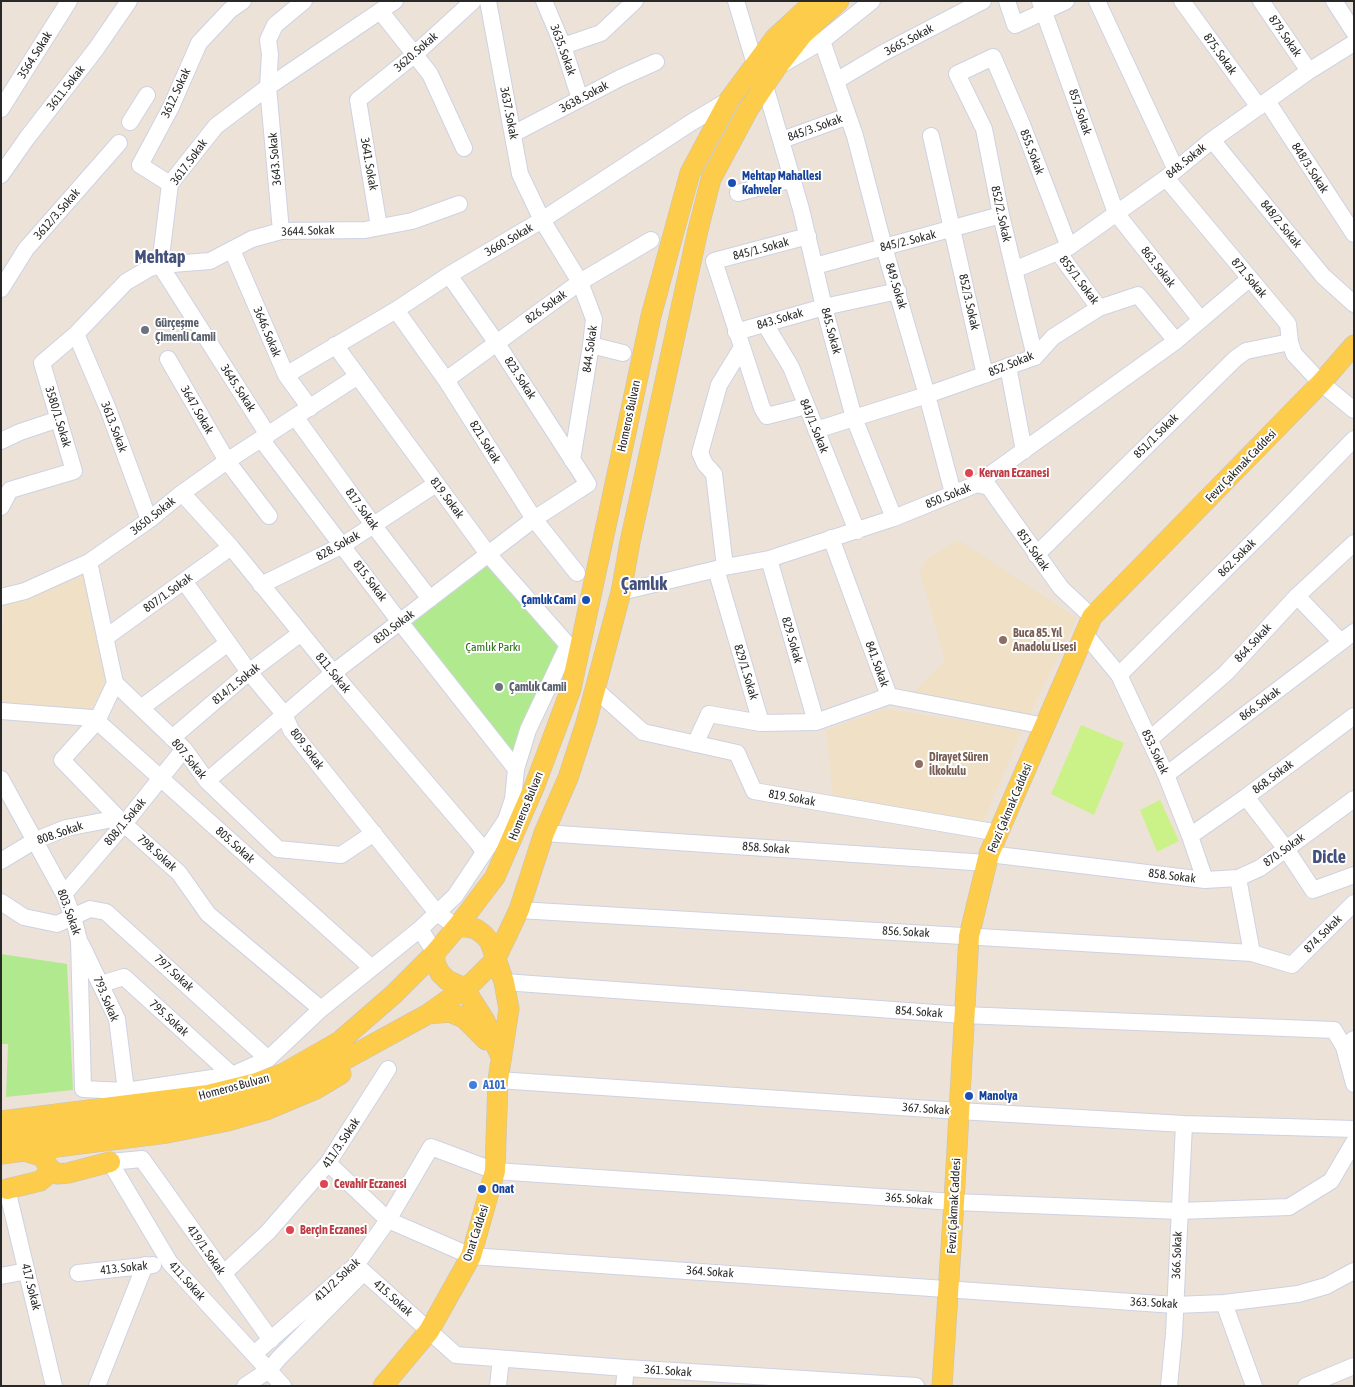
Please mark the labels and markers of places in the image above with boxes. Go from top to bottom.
place label: Mehtap Mahallesi Kahveler [742,169,821,197]
marker: Mehtap Mahallesi Kahveler [726,177,738,189]
place label: Gürçeşme Çimenli Camii [155,316,216,344]
marker: Gürçeşme Çimenli Camii [139,324,151,336]
place label: Kervan Eczanesi [979,466,1049,480]
marker: Kervan Eczanesi [963,467,975,479]
place label: Çamlık Cami [521,593,576,607]
marker: Çamlık Cami [580,594,592,606]
place label: Buca 85. Yıl Anadolu Lisesi [1013,626,1076,654]
marker: Buca 85. Yıl Anadolu Lisesi [997,634,1009,646]
place label: Çamlık Camii [509,680,567,694]
marker: Çamlık Camii [493,681,505,693]
place label: Dirayet Süren İlkokulu [929,750,988,778]
marker: Dirayet Süren İlkokulu [913,758,925,770]
place label: A101 [483,1078,506,1092]
marker: A101 [467,1079,479,1091]
place label: Manolya [979,1089,1018,1103]
marker: Manolya [963,1090,975,1102]
place label: Cevahir Eczanesi [334,1177,407,1191]
marker: Cevahir Eczanesi [318,1178,330,1190]
place label: Onat [492,1182,514,1196]
marker: Onat [476,1183,488,1195]
place label: Berçin Eczanesi [300,1223,367,1237]
marker: Berçin Eczanesi [284,1224,296,1236]

